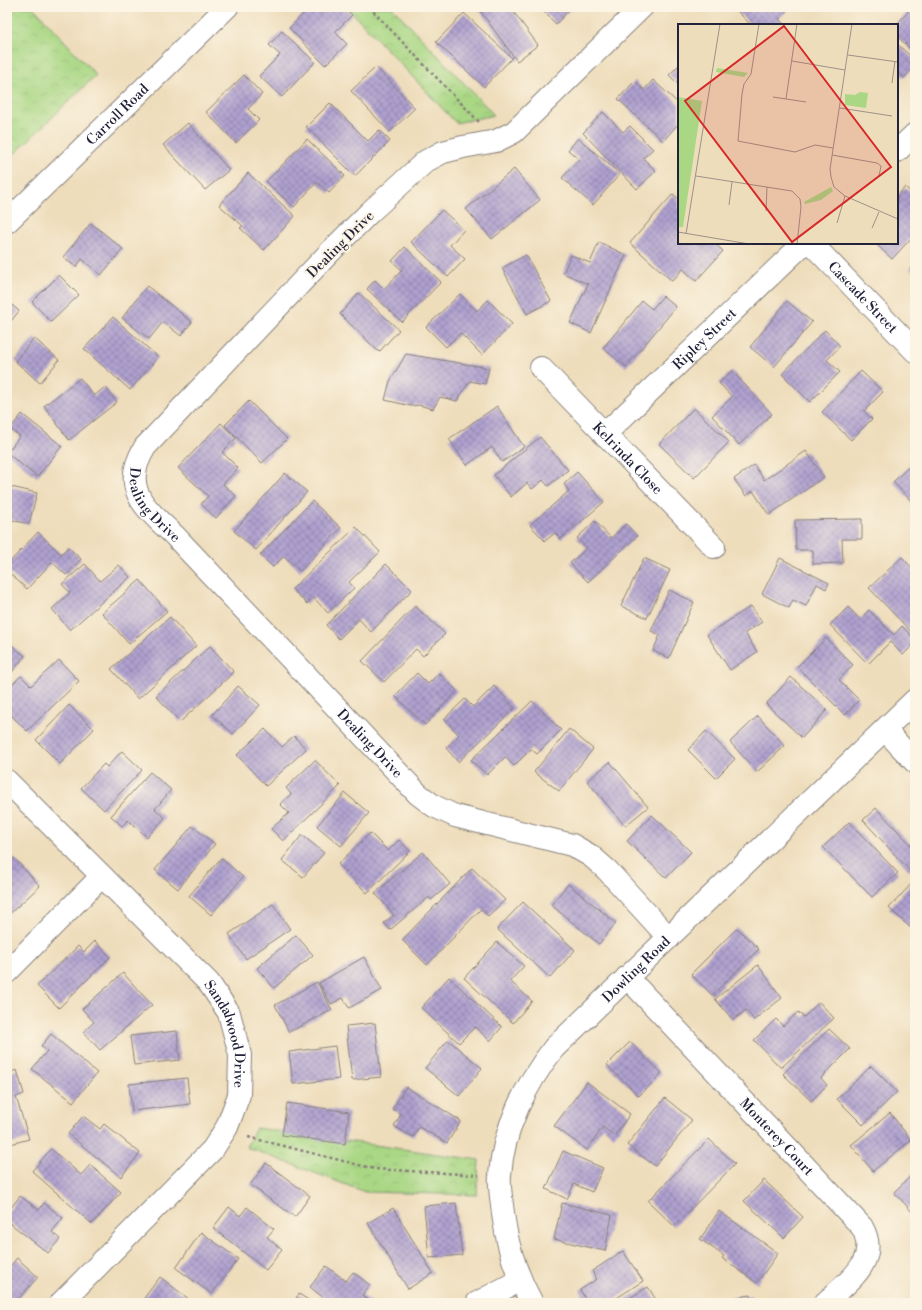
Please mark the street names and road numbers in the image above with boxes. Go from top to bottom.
street label: Carroll Road [83,80,153,150]
street label: Dealing Drive [303,207,378,282]
street label: Cascade Street [824,258,901,337]
street label: Ripley Street [669,305,741,374]
street label: Kelrinda Close [588,419,666,498]
street label: Dealing Drive [124,466,184,546]
street label: Dealing Drive [333,706,406,782]
street label: Dowling Road [599,933,674,1007]
street label: Sandalwood Drive [200,977,248,1088]
street label: Monterey Court [735,1095,817,1180]

